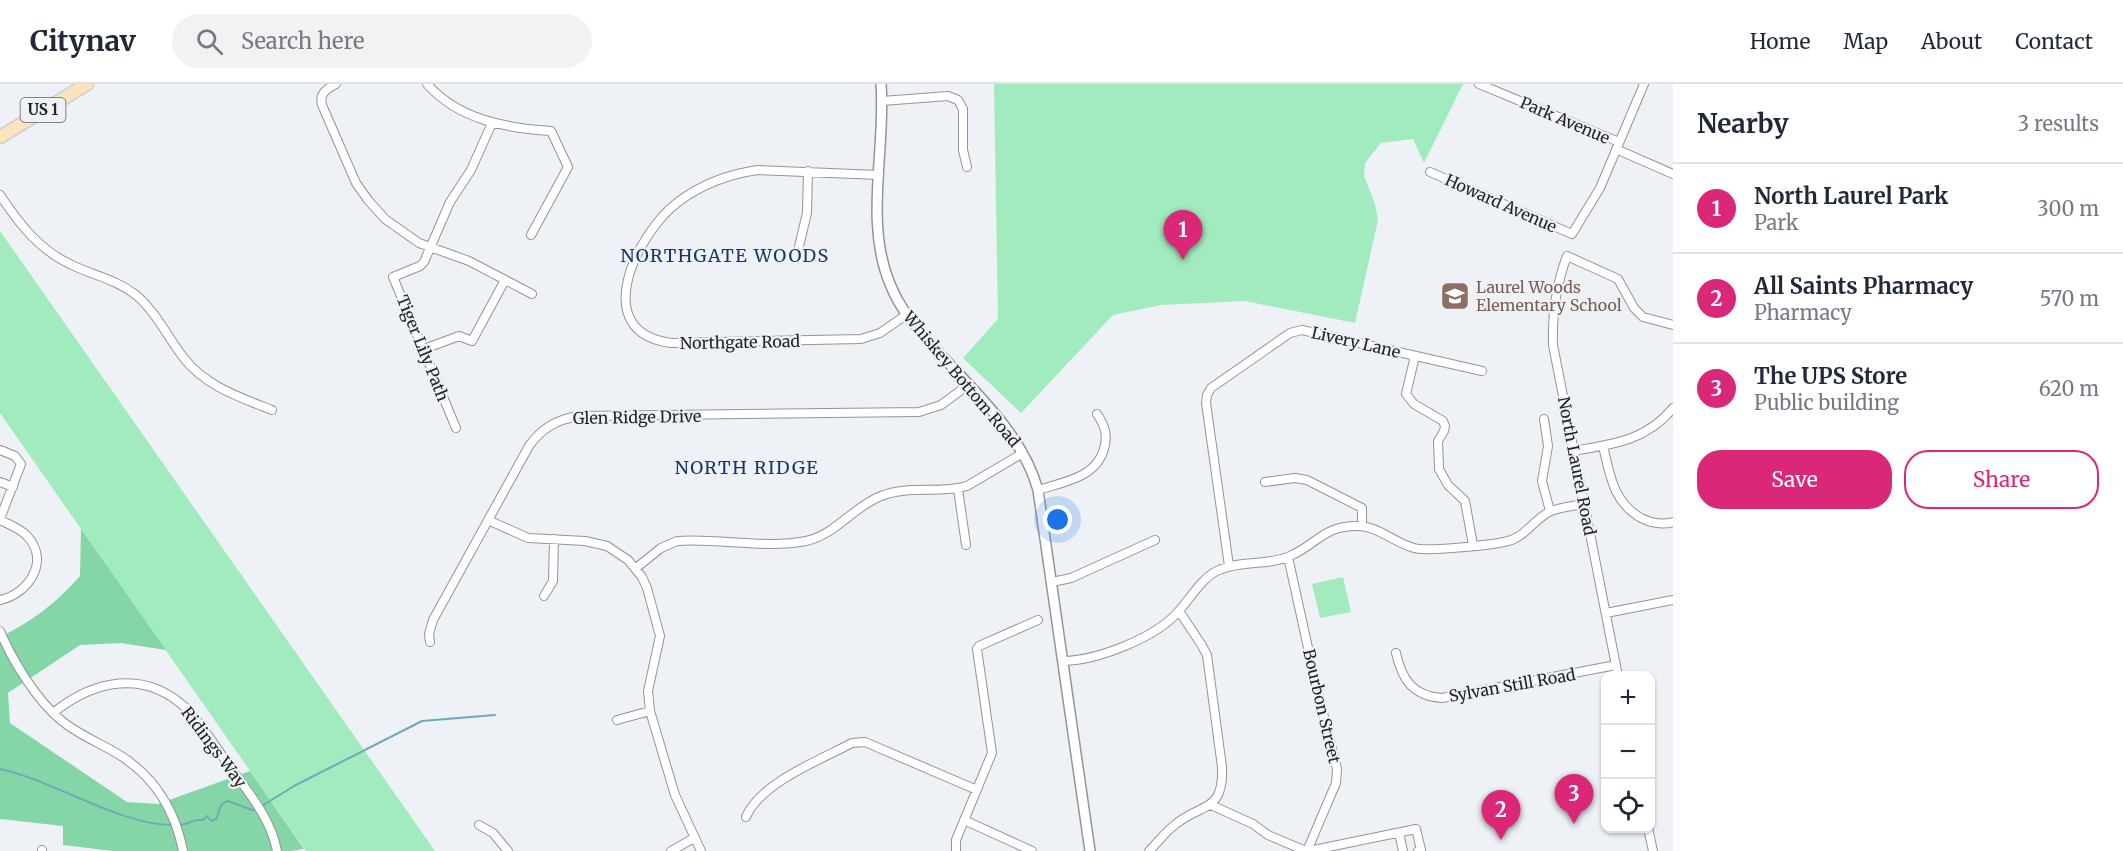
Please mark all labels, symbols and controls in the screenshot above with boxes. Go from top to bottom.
search box [172,14,592,68]
text: Citynav [30,23,136,59]
icon: search [193,25,226,58]
text: Search here [241,27,364,55]
text: Home [1750,28,1810,55]
text: Map [1843,28,1888,55]
text: About [1921,28,1982,55]
text: Contact [2015,28,2093,55]
street label: Park Avenue [1517,92,1613,148]
road number: US 1 [20,98,66,122]
text: Nearby [1697,107,1789,140]
text: 3 results [2018,111,2099,136]
street label: Howard Avenue [1442,169,1560,237]
text: North Laurel Park [1754,182,1948,210]
text: 1 [1712,196,1721,221]
text: 300 m [2037,196,2099,221]
pin: 1 [1164,210,1202,260]
text: Park [1754,210,1798,235]
district label: NORTHGATE WOODS [620,244,830,267]
text: All Saints Pharmacy [1754,272,1973,300]
place label: Laurel Woods Elementary School [1476,277,1622,315]
school or university icon: Laurel Woods Elementary School [1439,280,1471,312]
text: 2 [1711,286,1722,311]
text: 570 m [2040,286,2099,311]
street label: Tiger Lily Path [393,292,454,404]
text: Pharmacy [1754,300,1852,325]
street label: Whiskey Bottom Road [899,306,1025,451]
street label: Livery Lane [1310,322,1402,362]
street label: Northgate Road [680,331,801,353]
text: The UPS Store [1754,362,1907,390]
text: 3 [1711,376,1722,401]
text: 620 m [2039,376,2099,401]
text: Public building [1754,390,1899,415]
street label: North Laurel Road [1554,395,1600,537]
street label: Glen Ridge Drive [573,406,701,428]
button: Save [1697,450,1892,509]
button: Share [1904,450,2099,509]
district label: NORTH RIDGE [675,456,819,479]
your location [1043,505,1072,534]
street label: Bourbon Street [1299,647,1345,766]
street label: Sylvan Still Road [1447,664,1577,706]
map controls [1601,671,1655,833]
button: + [1601,671,1655,725]
street label: Ridings Way [177,703,251,792]
button: − [1601,725,1655,779]
pin: 3 [1554,774,1594,824]
button: locate [1601,779,1655,833]
pin: 2 [1482,790,1520,840]

